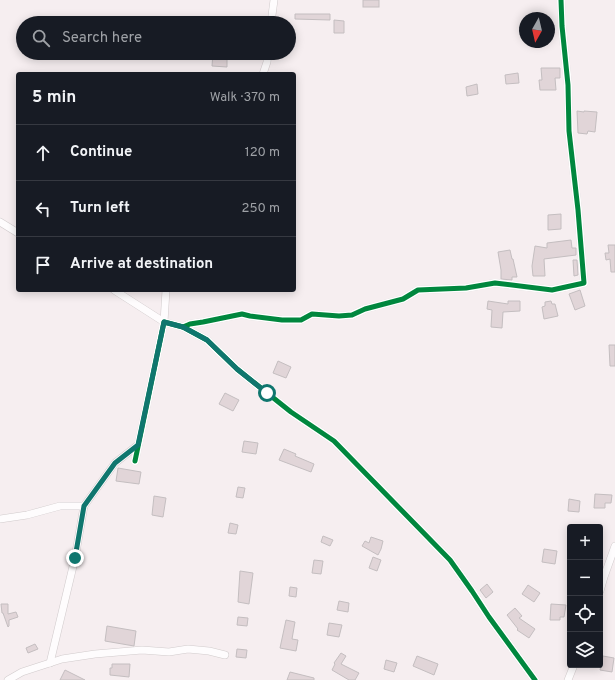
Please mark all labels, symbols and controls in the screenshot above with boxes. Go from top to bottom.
north arrow [519,12,555,48]
search box [16,16,296,60]
icon: search [30,27,52,49]
text: Search here [62,29,142,48]
text: 5 min [32,87,76,109]
text: Walk · 370 m [210,90,280,106]
icon: ahead [32,142,54,164]
text: Continue [70,143,132,162]
text: 120 m [245,145,280,161]
icon: left [32,198,54,220]
text: Turn left [70,199,130,218]
text: 250 m [242,201,280,217]
icon: arrive [32,254,54,276]
text: Arrive at destination [70,255,213,274]
route start [258,384,276,402]
map controls [567,524,603,668]
button: + [567,524,603,560]
route end [66,549,84,567]
button: − [567,560,603,596]
button: locate [567,596,603,632]
button: layers [567,632,603,668]

